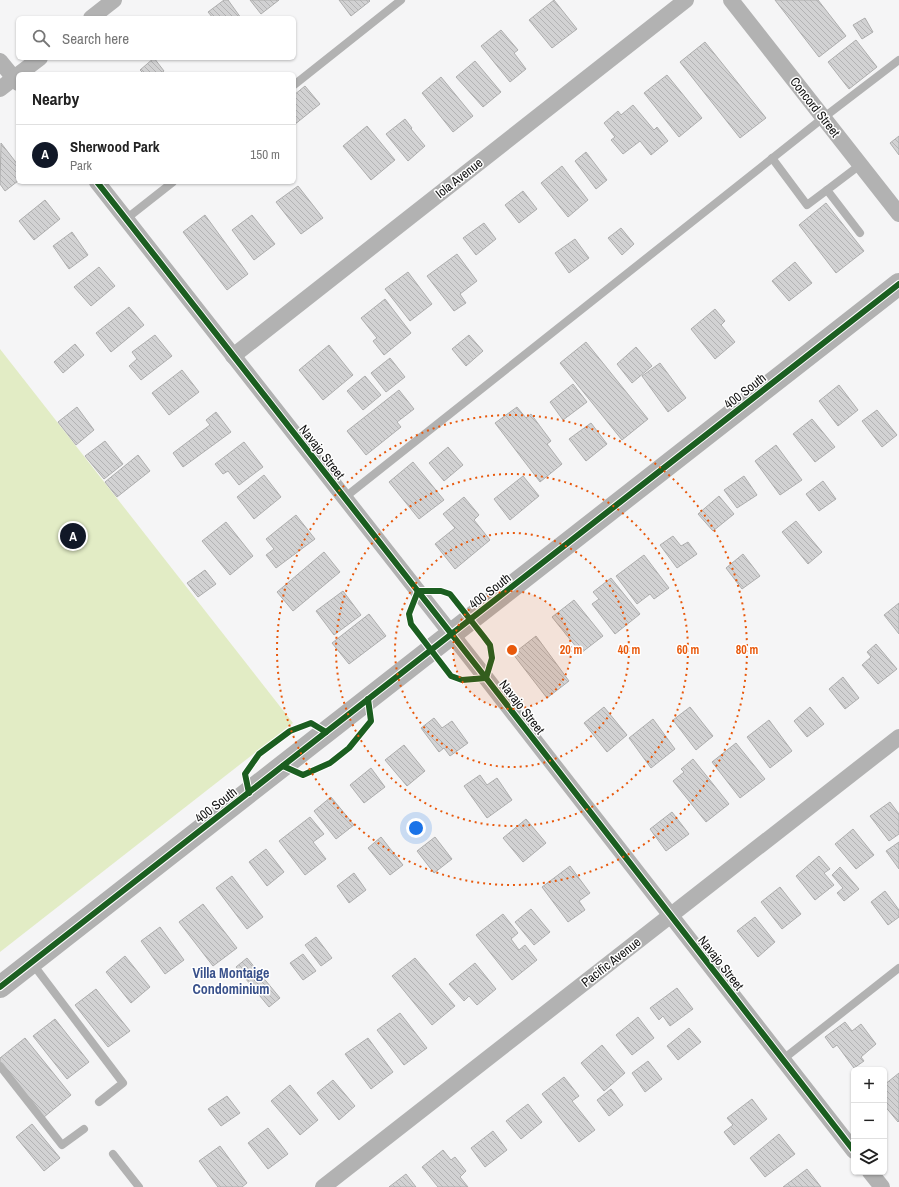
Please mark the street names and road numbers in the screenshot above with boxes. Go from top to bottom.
street label: Concord Street [786,74,844,141]
street label: Iola Avenue [432,154,486,202]
street label: 400 South [721,369,769,413]
street label: Navajo Street [295,421,349,483]
street label: 400 South [466,569,514,613]
street label: Navajo Street [495,676,549,738]
street label: 400 South [192,783,240,827]
street label: Navajo Street [694,932,748,994]
street label: Pacific Avenue [578,933,644,991]

